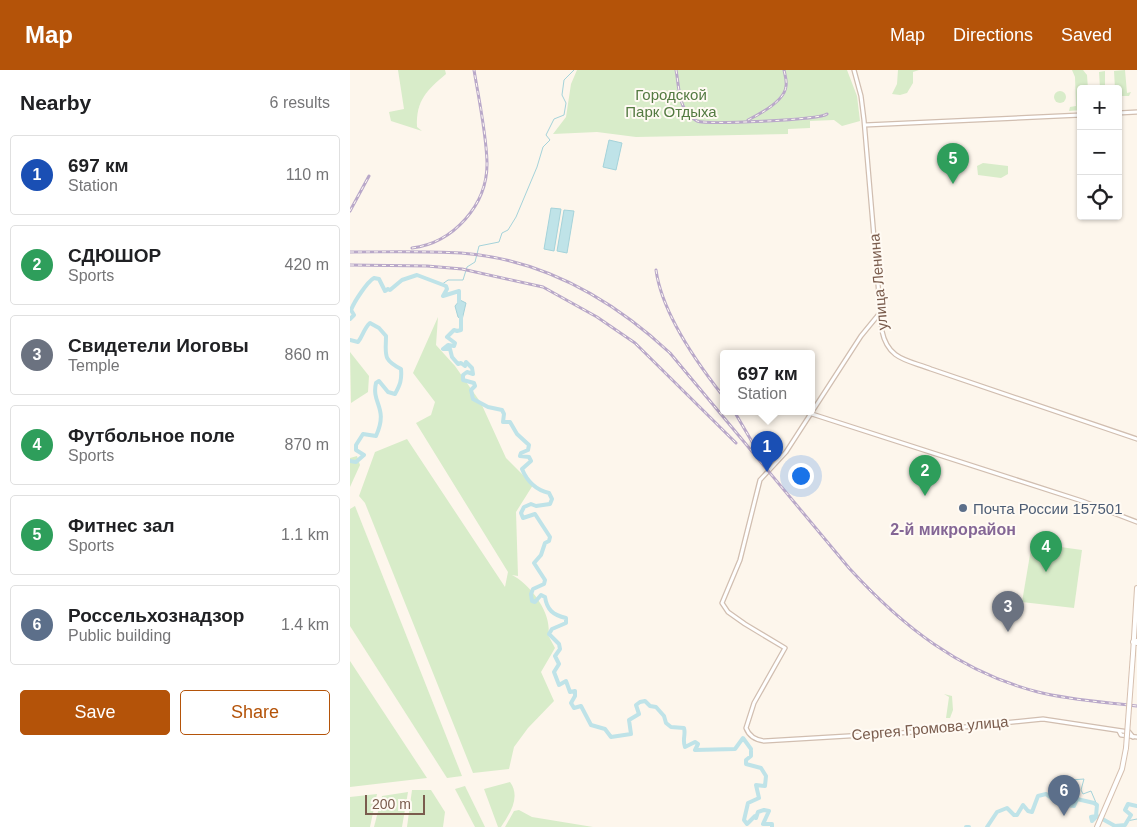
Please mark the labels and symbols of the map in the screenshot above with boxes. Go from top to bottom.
park label: Городской Парк Отдыха [625,86,717,120]
pin: 5 [937,143,969,184]
street label: улица Ленина [865,232,891,331]
pin: 1 [751,431,783,472]
pin: 2 [909,455,941,496]
your location [788,463,814,489]
place label: Почта России 157501 [973,500,1123,517]
marker: Почта России 157501 [957,502,969,514]
district label: 2-й микрорайон [890,521,1016,538]
pin: 4 [1030,531,1062,572]
pin: 3 [992,591,1024,632]
street label: Сергея Громова улица [851,713,1010,743]
pin: 6 [1048,775,1080,816]
scale bar [365,792,425,815]

